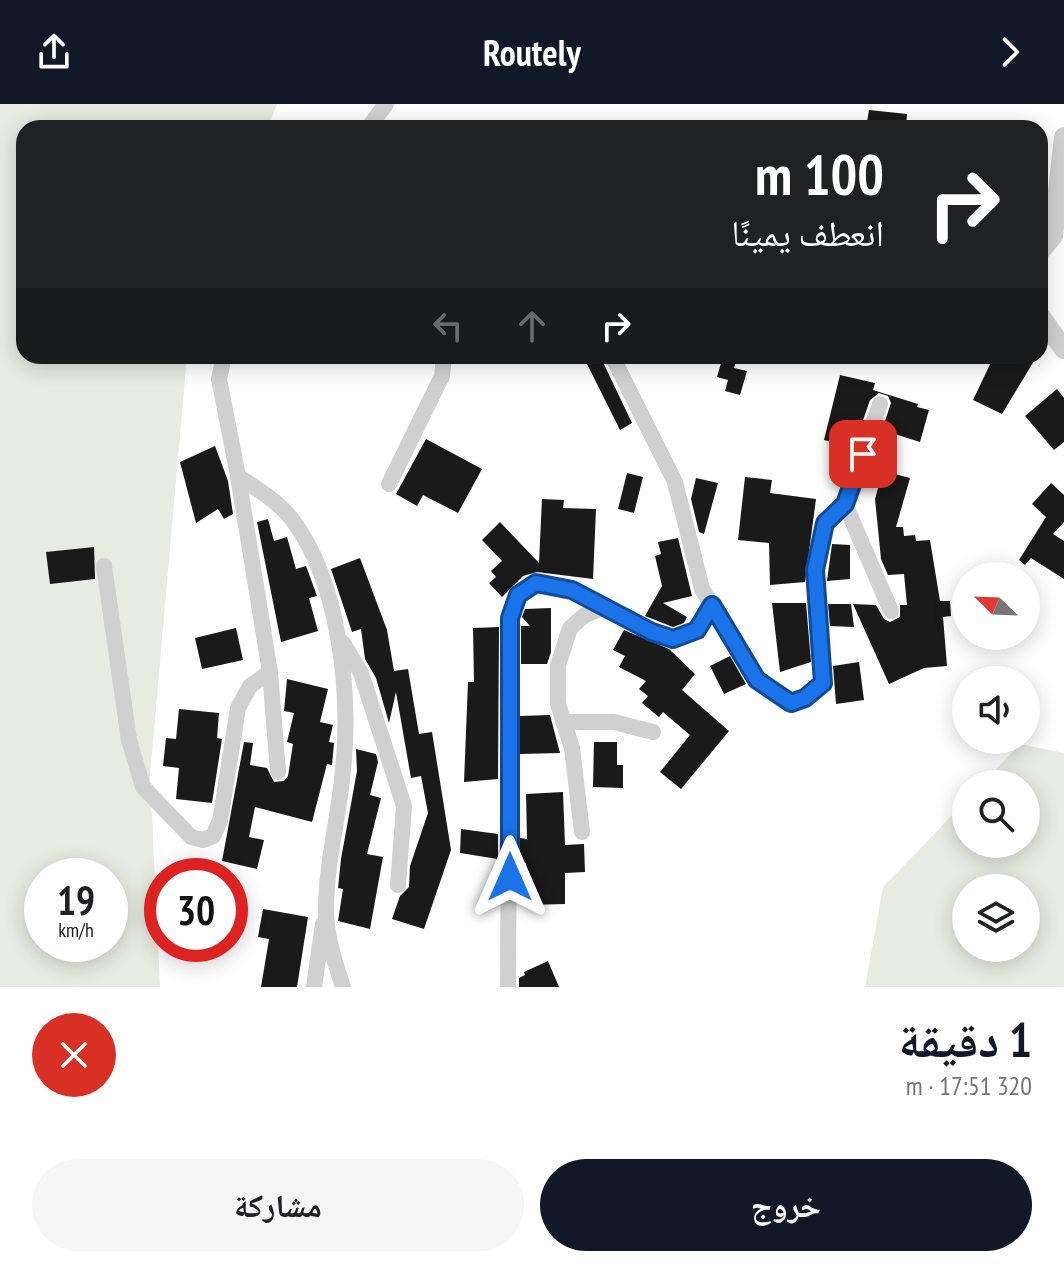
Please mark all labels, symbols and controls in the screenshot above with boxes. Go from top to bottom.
text: Routely [483,29,581,76]
icon: share [32,30,76,74]
icon: forward [988,30,1032,74]
text: 100 m [755,138,884,210]
icon: right [912,152,1016,256]
text: انعطف يمينًا [731,209,884,256]
icon: left [426,304,470,348]
icon: ahead [510,304,554,348]
icon: right [594,304,638,348]
pin [829,420,897,488]
icon: arrive [841,432,885,476]
north arrow [952,562,1040,650]
map controls [952,562,1040,962]
button: sound [952,666,1040,754]
button: search [952,770,1040,858]
position arrow [468,835,552,919]
speed limit sign: 30 [144,858,248,962]
text: 19 [57,874,95,926]
button: layers [952,874,1040,962]
text: km/h [58,917,94,943]
text: 1 دقيقة [898,1008,1032,1070]
button: close [32,1013,116,1097]
text: 320 m · 17:51 [906,1069,1032,1102]
button: مشاركة [32,1159,524,1251]
button: خروج [540,1159,1032,1251]

